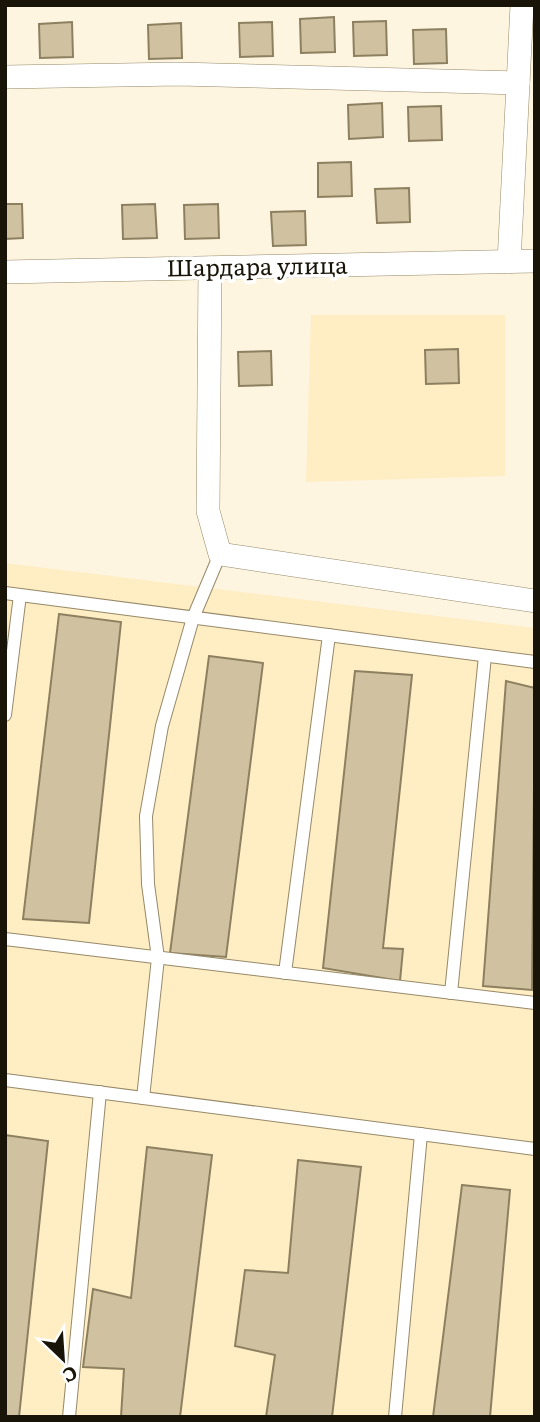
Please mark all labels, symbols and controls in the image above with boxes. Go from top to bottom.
street label: Шардара улица [166,246,348,284]
north arrow [28,1324,98,1394]
text: С [59,1360,83,1391]

